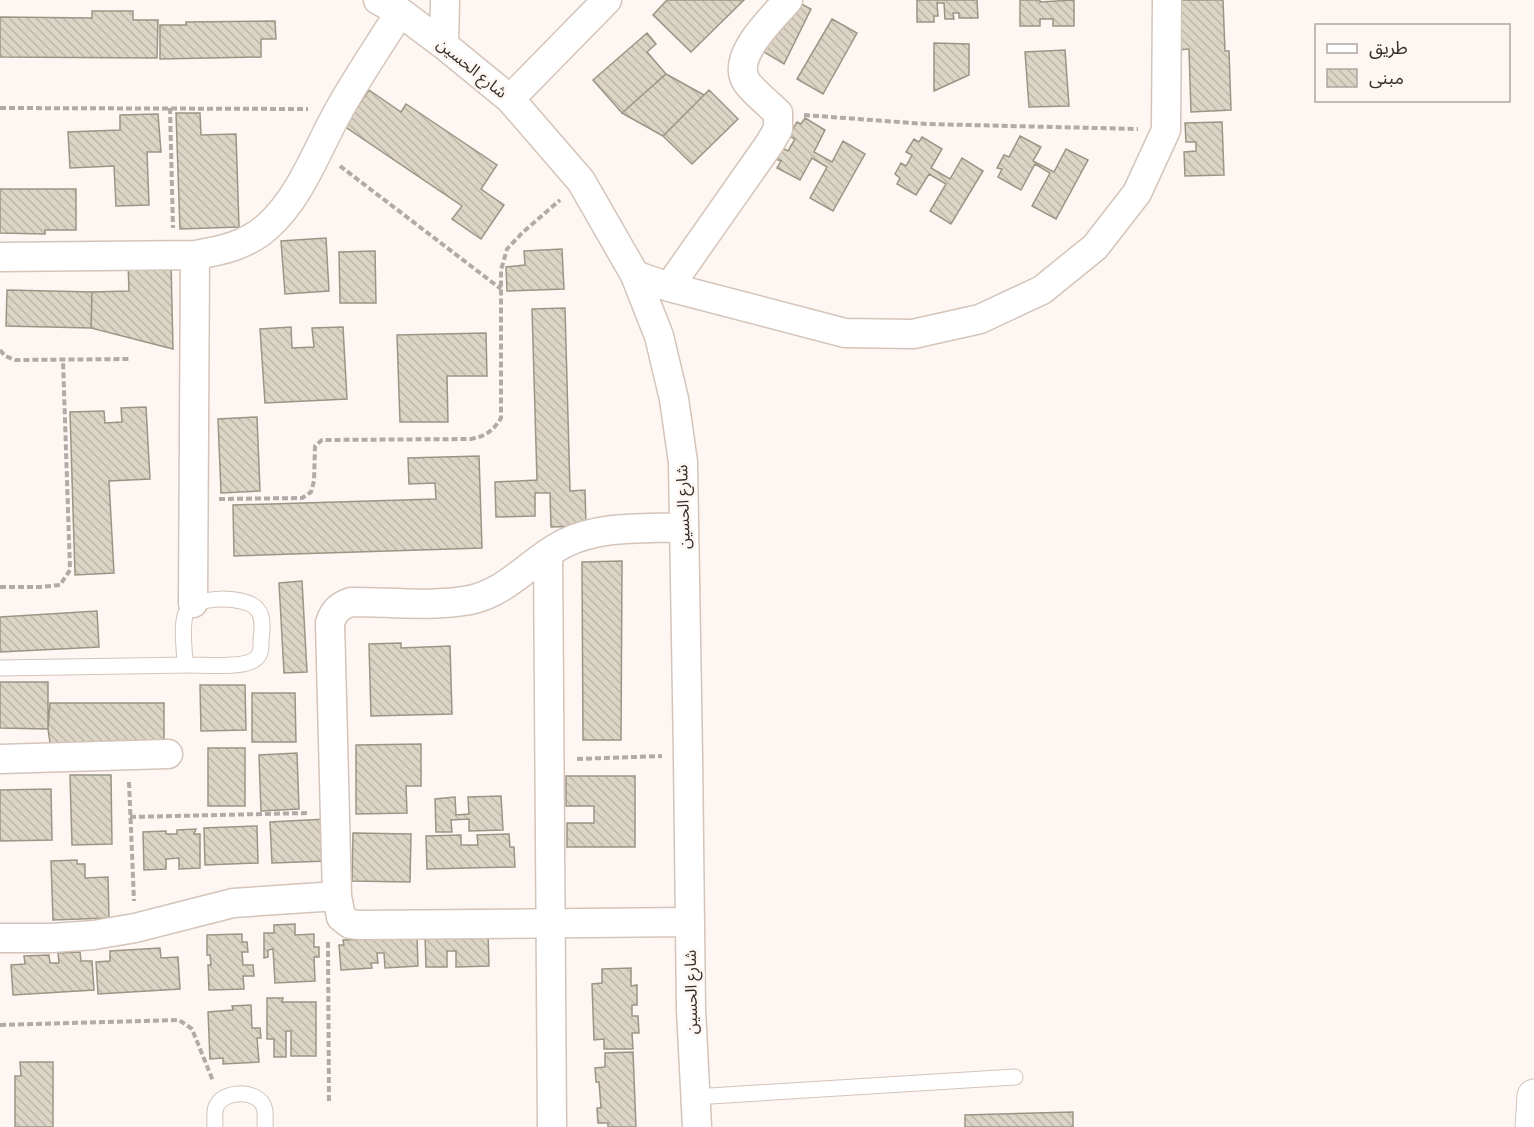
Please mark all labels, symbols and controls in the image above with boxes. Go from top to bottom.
legend [1315,24,1510,102]
street label: شارع الحسين [431,34,511,104]
text: طريق [1369,37,1408,59]
text: مبنى [1369,67,1404,89]
street label: شارع الحسين [672,464,697,550]
street label: شارع الحسين [681,950,704,1034]

